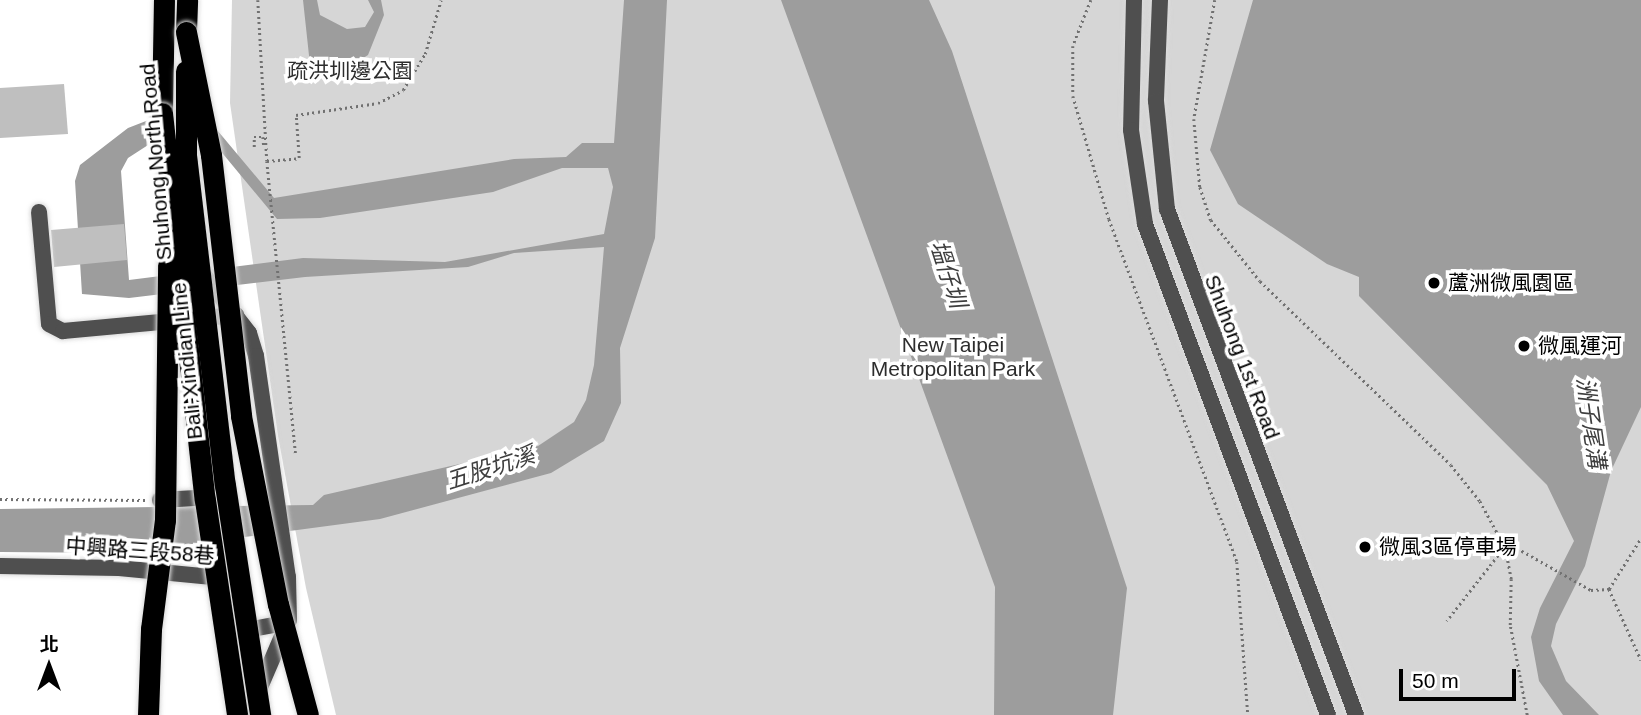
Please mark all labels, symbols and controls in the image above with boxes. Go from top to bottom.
park label: 疏洪圳邊公園 [287,58,413,84]
street label: Shuhong North Road [135,63,177,261]
water label: 塭仔圳 [924,237,972,311]
place label: 蘆洲微風園區 [1448,270,1574,296]
street label: Shuhong 1st Road [1199,271,1285,443]
marker: 蘆洲微風園區 [1426,275,1442,291]
street label: Bali-Xindian Line [166,281,208,441]
park label: New Taipei Metropolitan Park [871,332,1035,382]
place label: 微風運河 [1538,333,1622,359]
marker: 微風運河 [1516,338,1532,354]
water label: 洲子尾溝 [1571,376,1611,470]
water label: 五股坑溪 [442,441,538,495]
street label: 中興路三段58巷 [65,533,215,569]
place label: 微風3區停車場 [1379,534,1517,560]
marker: 微風3區停車場 [1357,539,1373,555]
north arrow [14,631,84,701]
text: 北 [39,634,59,655]
scale bar [1403,656,1520,700]
text: 50 m [1412,669,1459,692]

